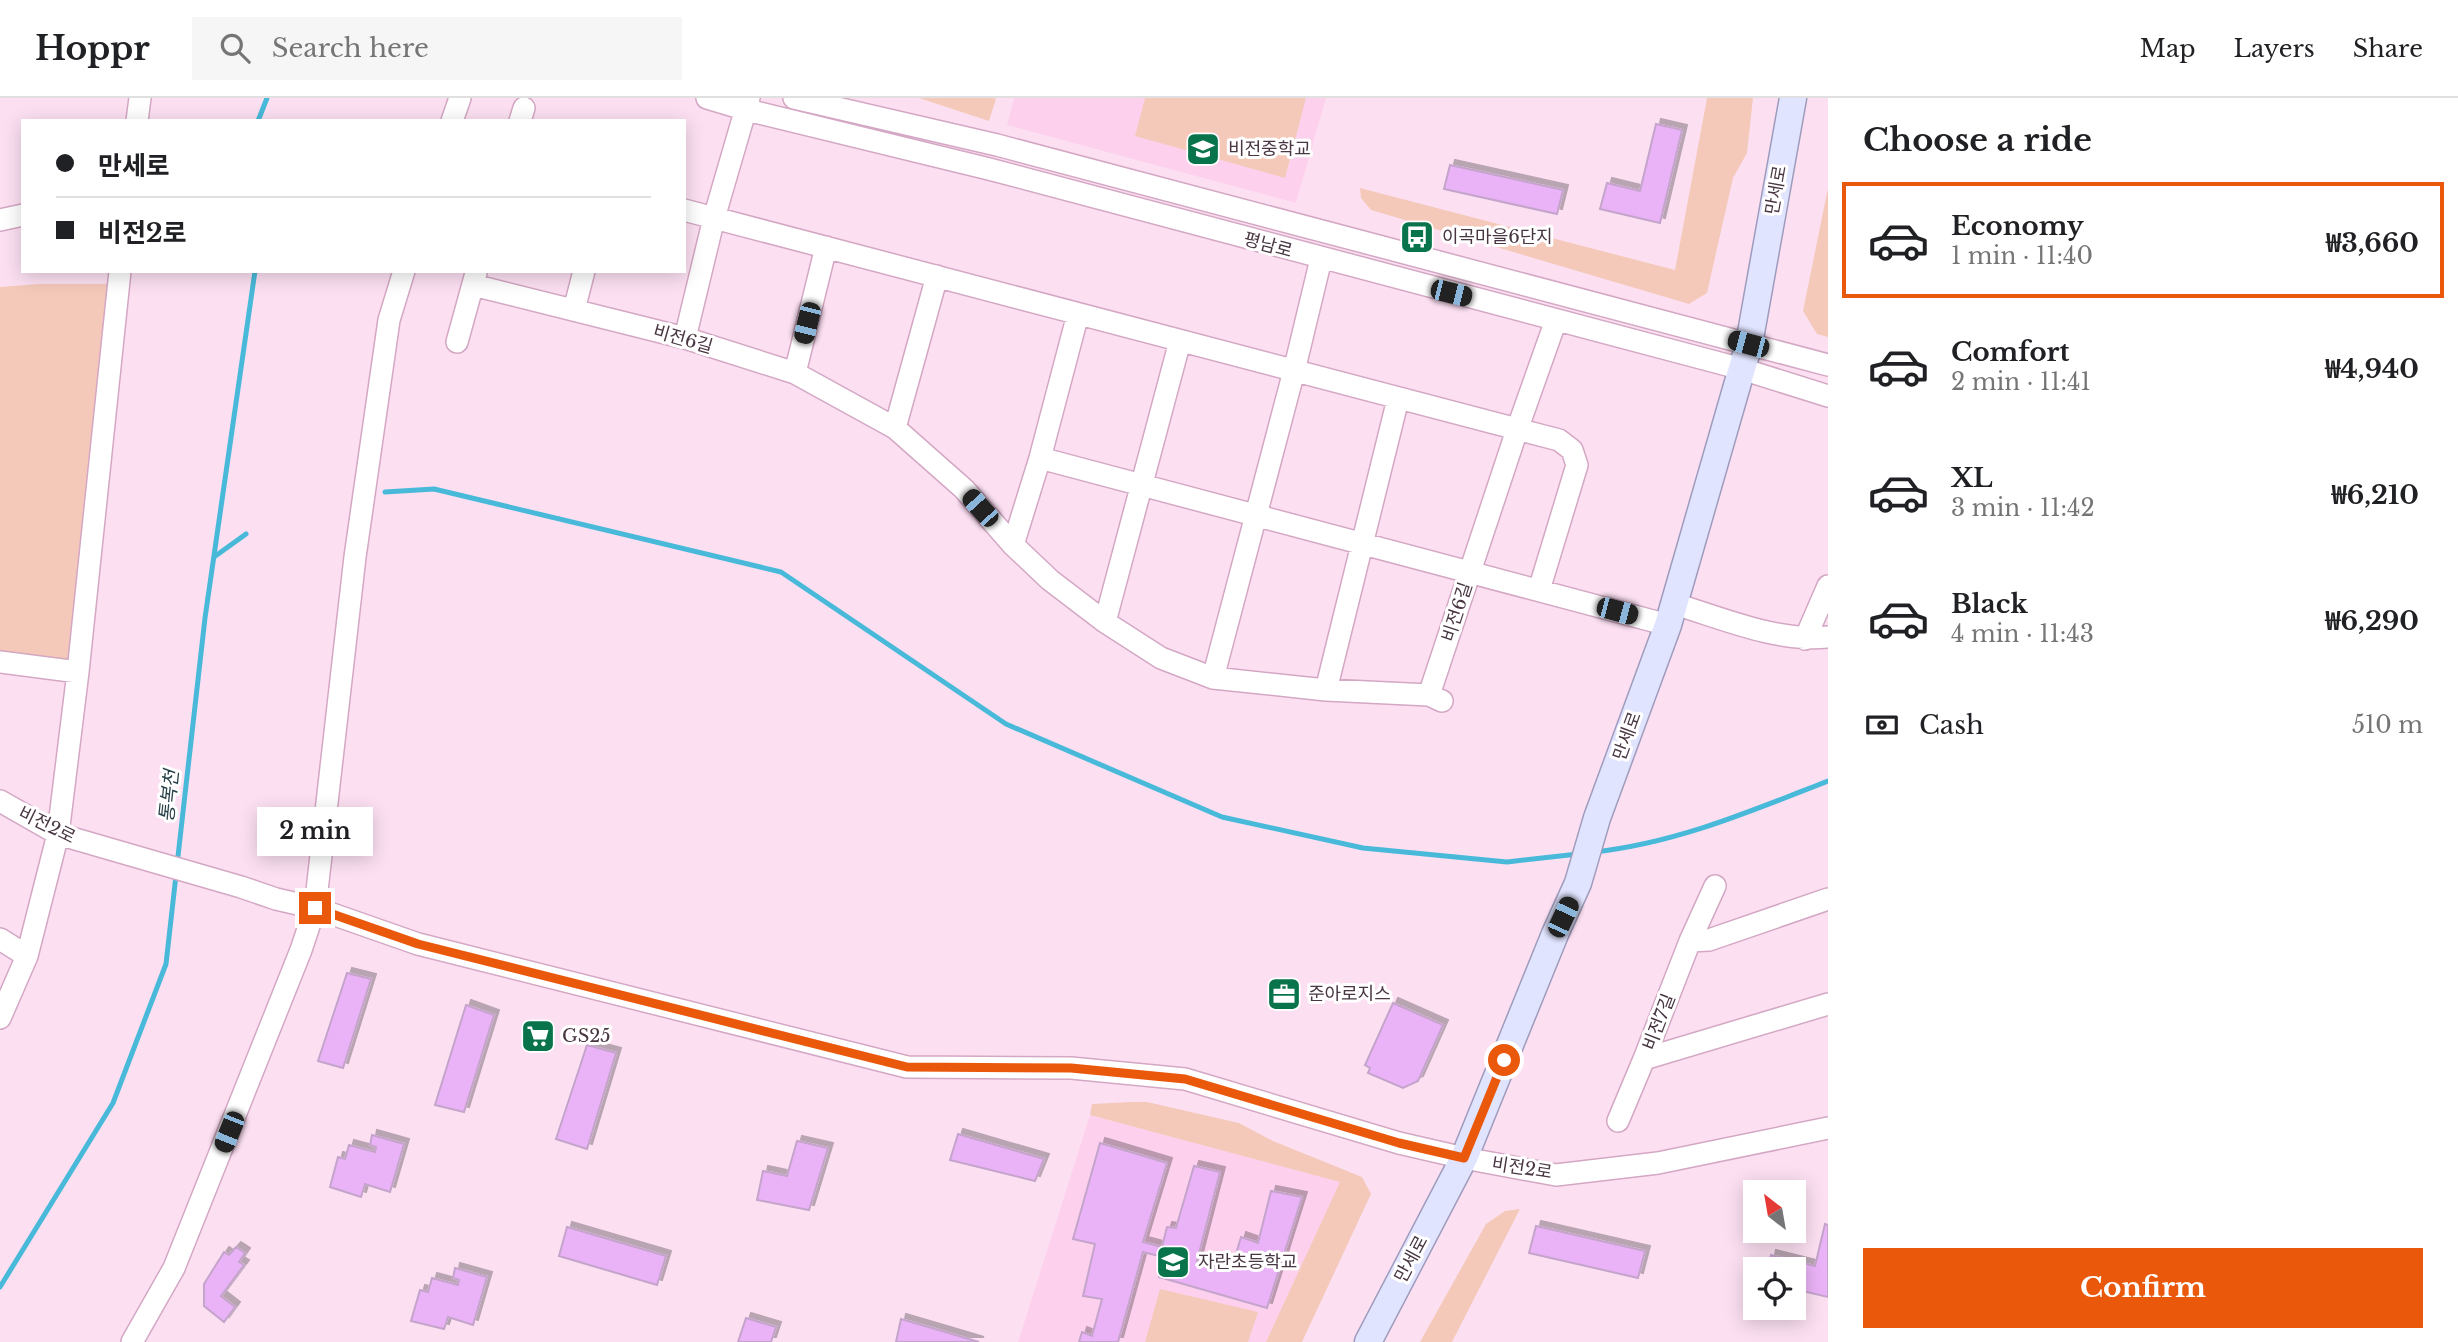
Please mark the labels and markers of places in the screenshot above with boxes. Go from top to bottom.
school or university icon: 비전중학교 [1184,130,1222,168]
place label: 비전중학교 [1228,138,1311,160]
bus stop icon: 이곡마을6단지 [1398,218,1436,256]
place label: 이곡마을6단지 [1442,226,1553,248]
office icon: 준아로지스 [1265,975,1303,1013]
place label: 준아로지스 [1308,983,1391,1005]
supermarket icon: GS25 [519,1017,557,1055]
place label: GS25 [562,1025,611,1047]
school or university icon: 자란초등학교 [1154,1243,1192,1281]
place label: 자란초등학교 [1198,1251,1297,1273]

